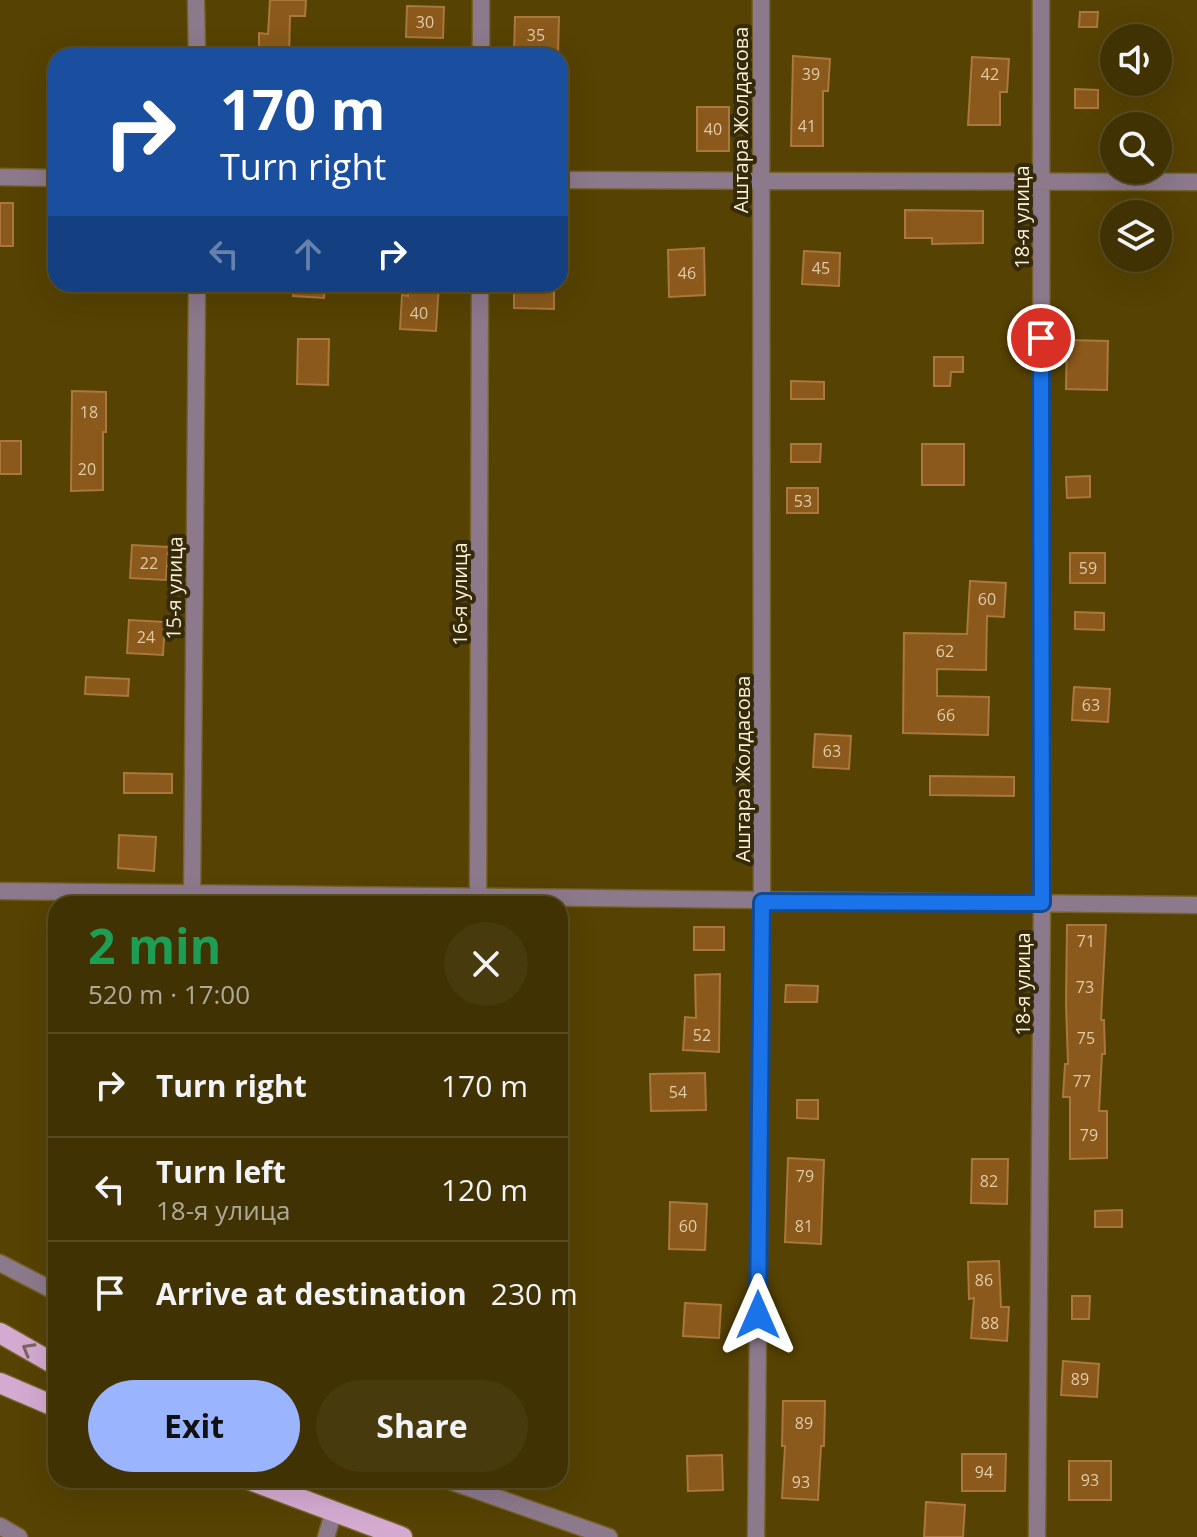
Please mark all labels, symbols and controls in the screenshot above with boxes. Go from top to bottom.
house number: 30 [416,11,434,33]
house number: 35 [527,24,545,46]
map controls [1100,24,1172,272]
button: sound [1100,24,1172,96]
street label: Аштара Жолдасова [727,27,754,213]
house number: 39 [802,63,820,85]
house number: 42 [981,63,999,85]
text: 170 m [220,70,386,146]
icon: right [88,80,192,184]
button: search [1100,112,1172,184]
house number: 41 [798,115,816,137]
house number: 40 [704,118,722,140]
text: Turn right [220,142,386,191]
street label: 18-я улица [1008,165,1035,269]
button: layers [1100,200,1172,272]
icon: left [202,232,246,276]
icon: ahead [286,232,330,276]
icon: right [370,232,414,276]
house number: 45 [812,257,830,279]
house number: 46 [678,262,696,284]
house number: 40 [410,302,428,324]
pin [1007,304,1075,372]
icon: arrive [1019,316,1063,360]
house number: 18 [80,401,98,423]
house number: 20 [78,458,96,480]
house number: 53 [794,490,812,512]
street label: 15-я улица [160,536,188,640]
street label: 16-я улица [446,542,473,646]
house number: 22 [140,552,158,574]
house number: 59 [1079,557,1097,579]
house number: 60 [978,588,996,610]
house number: 24 [137,626,155,648]
house number: 62 [936,640,954,662]
street label: Аштара Жолдасова [729,676,756,862]
house number: 63 [1082,694,1100,716]
house number: 66 [937,704,955,726]
house number: 63 [823,740,841,762]
text: 2 min [88,913,221,978]
button: close [444,922,528,1006]
house number: 71 [1077,930,1095,952]
street label: 18-я улица [1009,932,1036,1036]
text: 520 m · 17:00 [88,976,250,1012]
house number: 73 [1076,976,1094,998]
house number: 52 [693,1024,711,1046]
house number: 75 [1077,1027,1095,1049]
icon: right [88,1063,132,1107]
text: Turn right [156,1065,307,1106]
text: 170 m [441,1065,528,1106]
house number: 77 [1073,1070,1091,1092]
house number: 54 [669,1081,687,1103]
house number: 79 [1080,1124,1098,1146]
text: Turn left [156,1151,286,1192]
house number: 79 [796,1165,814,1187]
icon: left [88,1167,132,1211]
text: 120 m [441,1169,528,1210]
house number: 82 [980,1170,998,1192]
text: 18-я улица [156,1192,290,1228]
house number: 60 [679,1215,697,1237]
house number: 81 [795,1215,813,1237]
house number: 86 [975,1269,993,1291]
icon: arrive [88,1271,132,1315]
text: Arrive at destination [156,1273,467,1314]
text: 230 m [491,1273,578,1314]
position arrow [716,1273,800,1357]
house number: 88 [981,1312,999,1334]
one-way arrow [22,1343,37,1359]
house number: 89 [1071,1368,1089,1390]
button: Exit [88,1380,300,1472]
button: Share [316,1380,528,1472]
house number: 89 [795,1412,813,1434]
house number: 94 [975,1461,993,1483]
house number: 93 [1081,1469,1099,1491]
house number: 93 [792,1471,810,1493]

